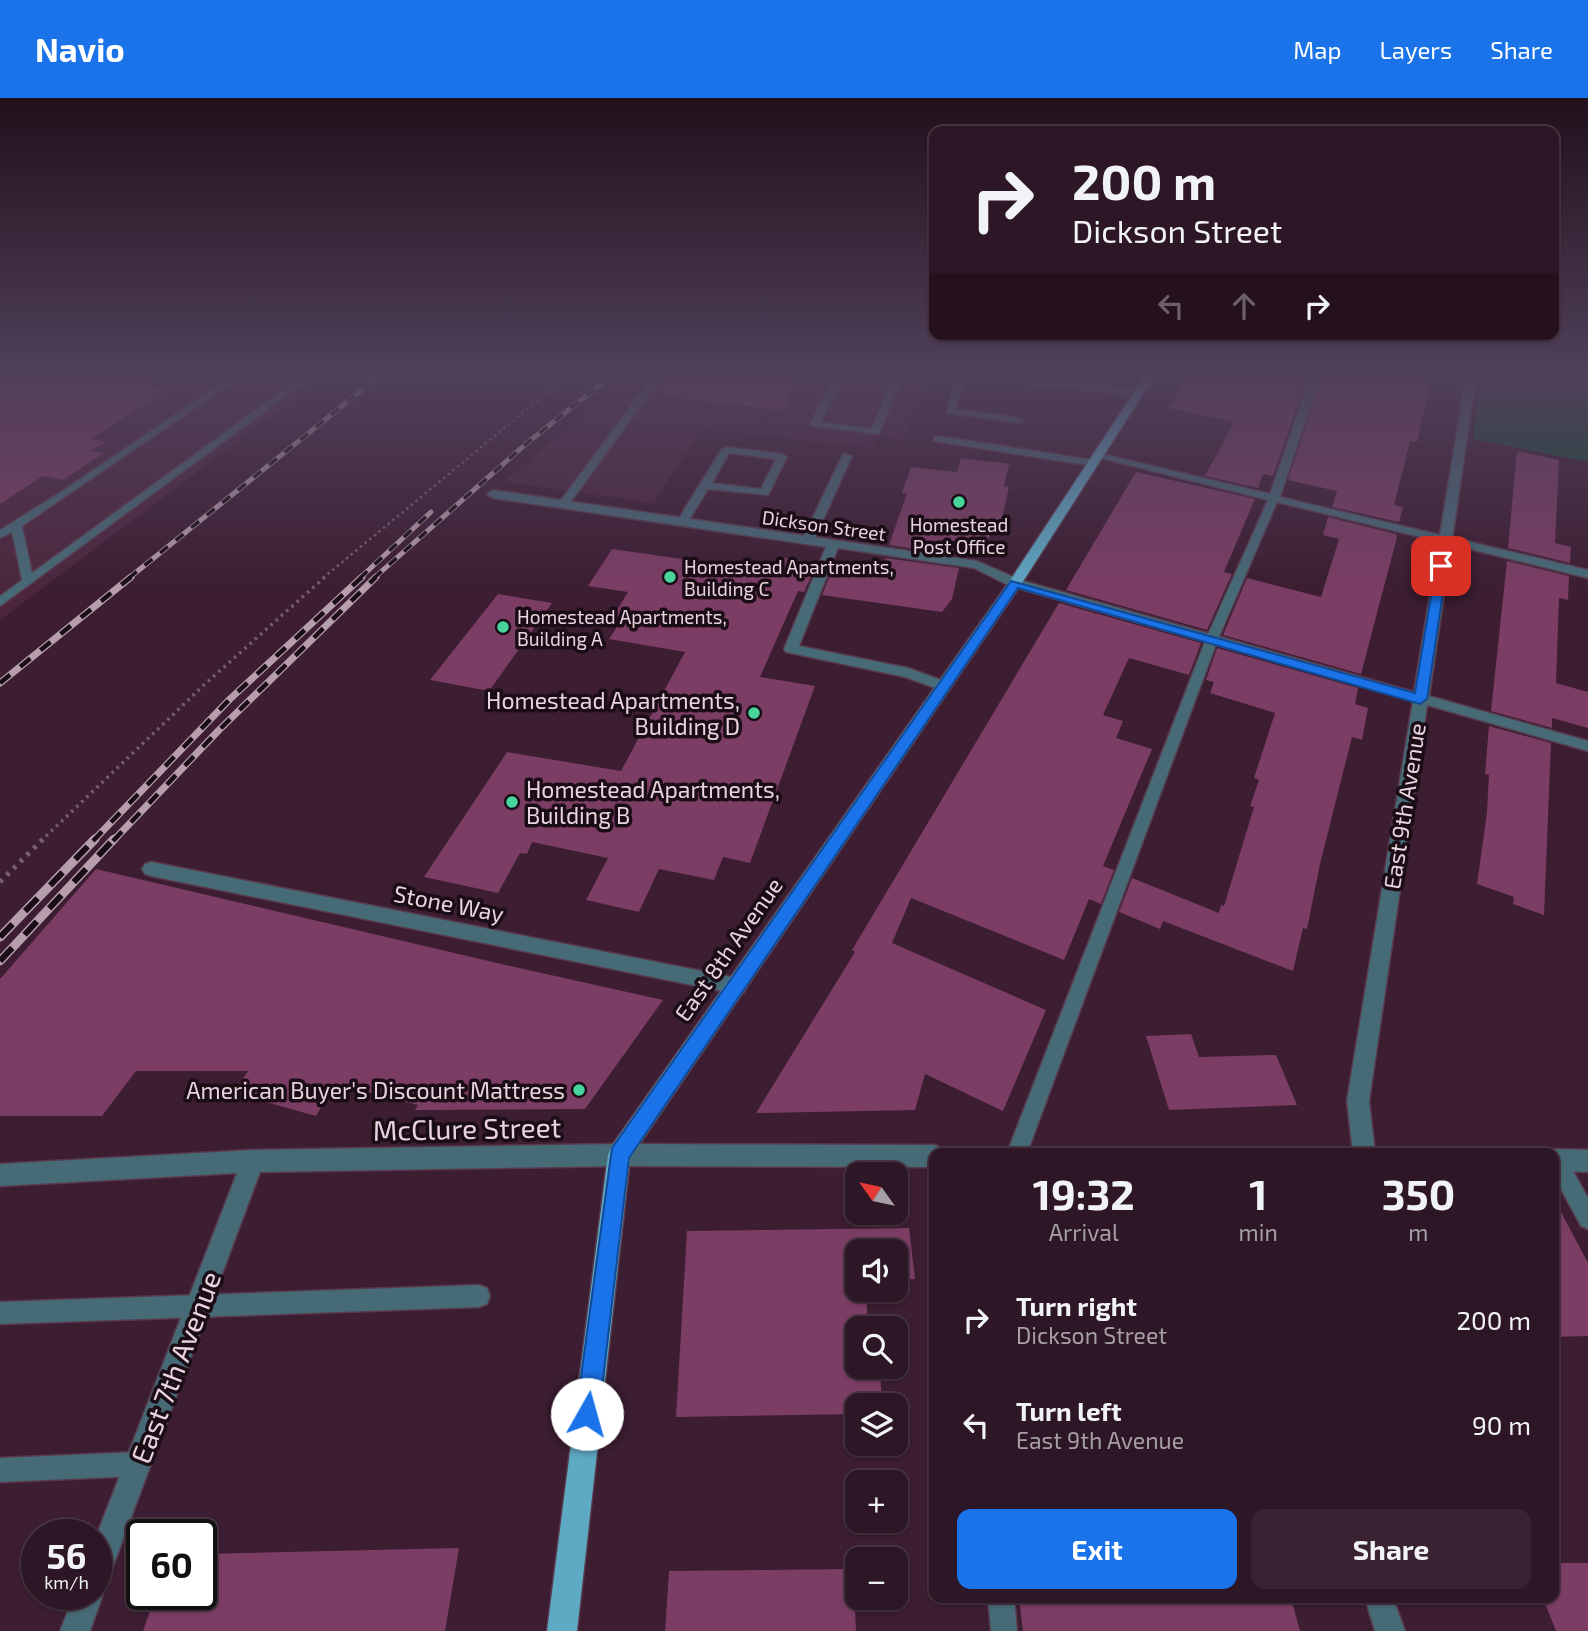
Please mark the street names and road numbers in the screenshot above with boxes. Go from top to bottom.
street label: Dickson Street [761,505,887,545]
street label: East 9th Avenue [1377,721,1431,891]
street label: East 8th Avenue [668,872,788,1026]
street label: Stone Way [392,879,506,927]
street label: McClure Street [372,1109,562,1147]
street label: East 7th Avenue [123,1266,227,1468]

